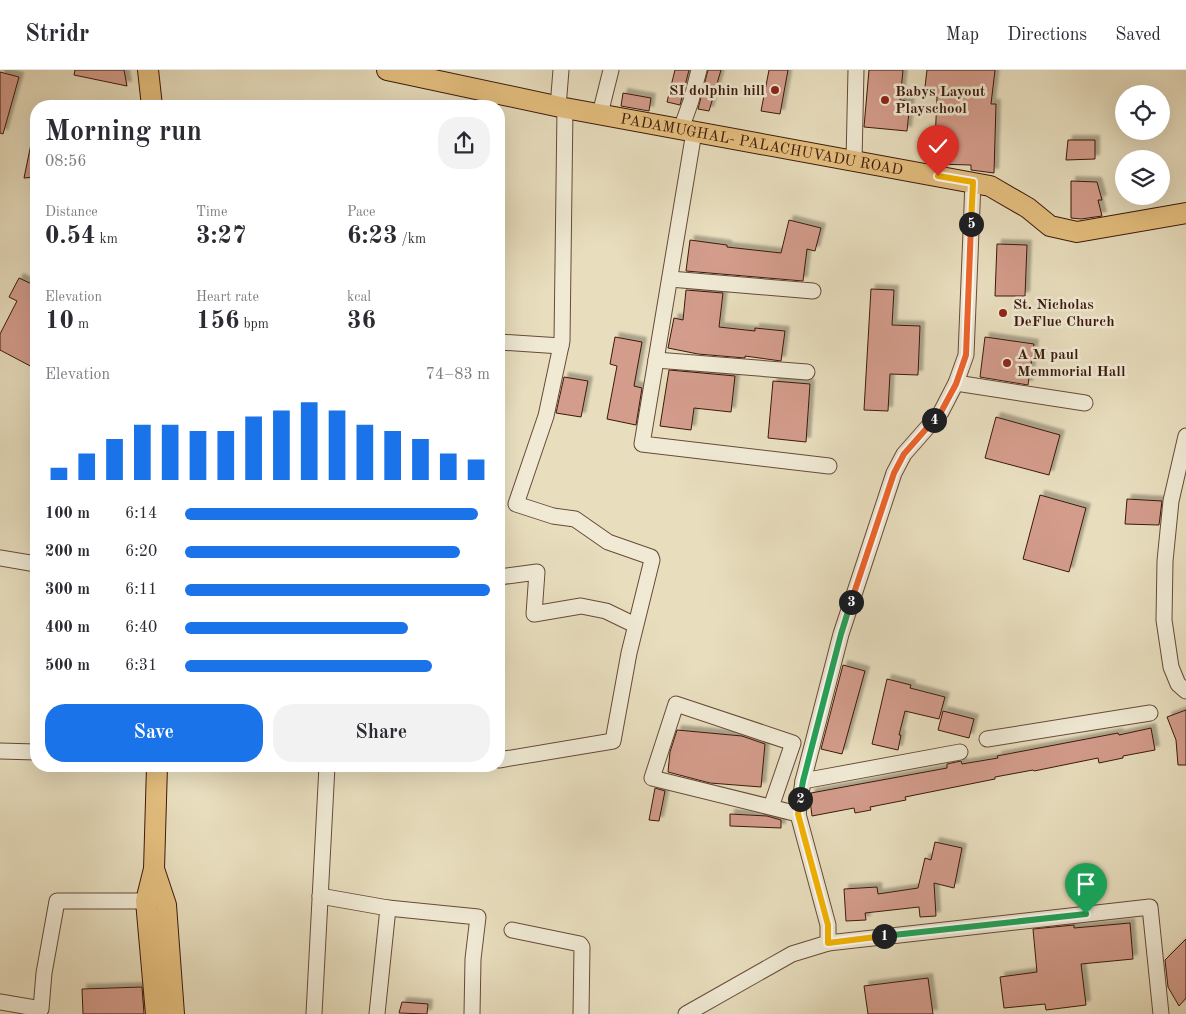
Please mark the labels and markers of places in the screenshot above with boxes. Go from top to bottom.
place label: SI dolphin hill [669,84,765,99]
marker: SI dolphin hill [769,84,781,96]
place label: Babys Layout Playschool [895,85,986,117]
marker: Babys Layout Playschool [879,94,891,106]
pin [917,125,959,176]
pin: 5 [958,212,984,236]
place label: St. Nicholas DeFlue Church [1013,298,1115,330]
marker: St. Nicholas DeFlue Church [997,307,1009,319]
place label: A M paul Memmorial Hall [1017,348,1126,380]
marker: A M paul Memmorial Hall [1001,357,1013,369]
pin: 4 [922,408,946,432]
pin: 3 [838,590,864,614]
pin: 2 [788,786,812,812]
pin [1065,863,1107,914]
pin: 1 [872,924,896,948]

